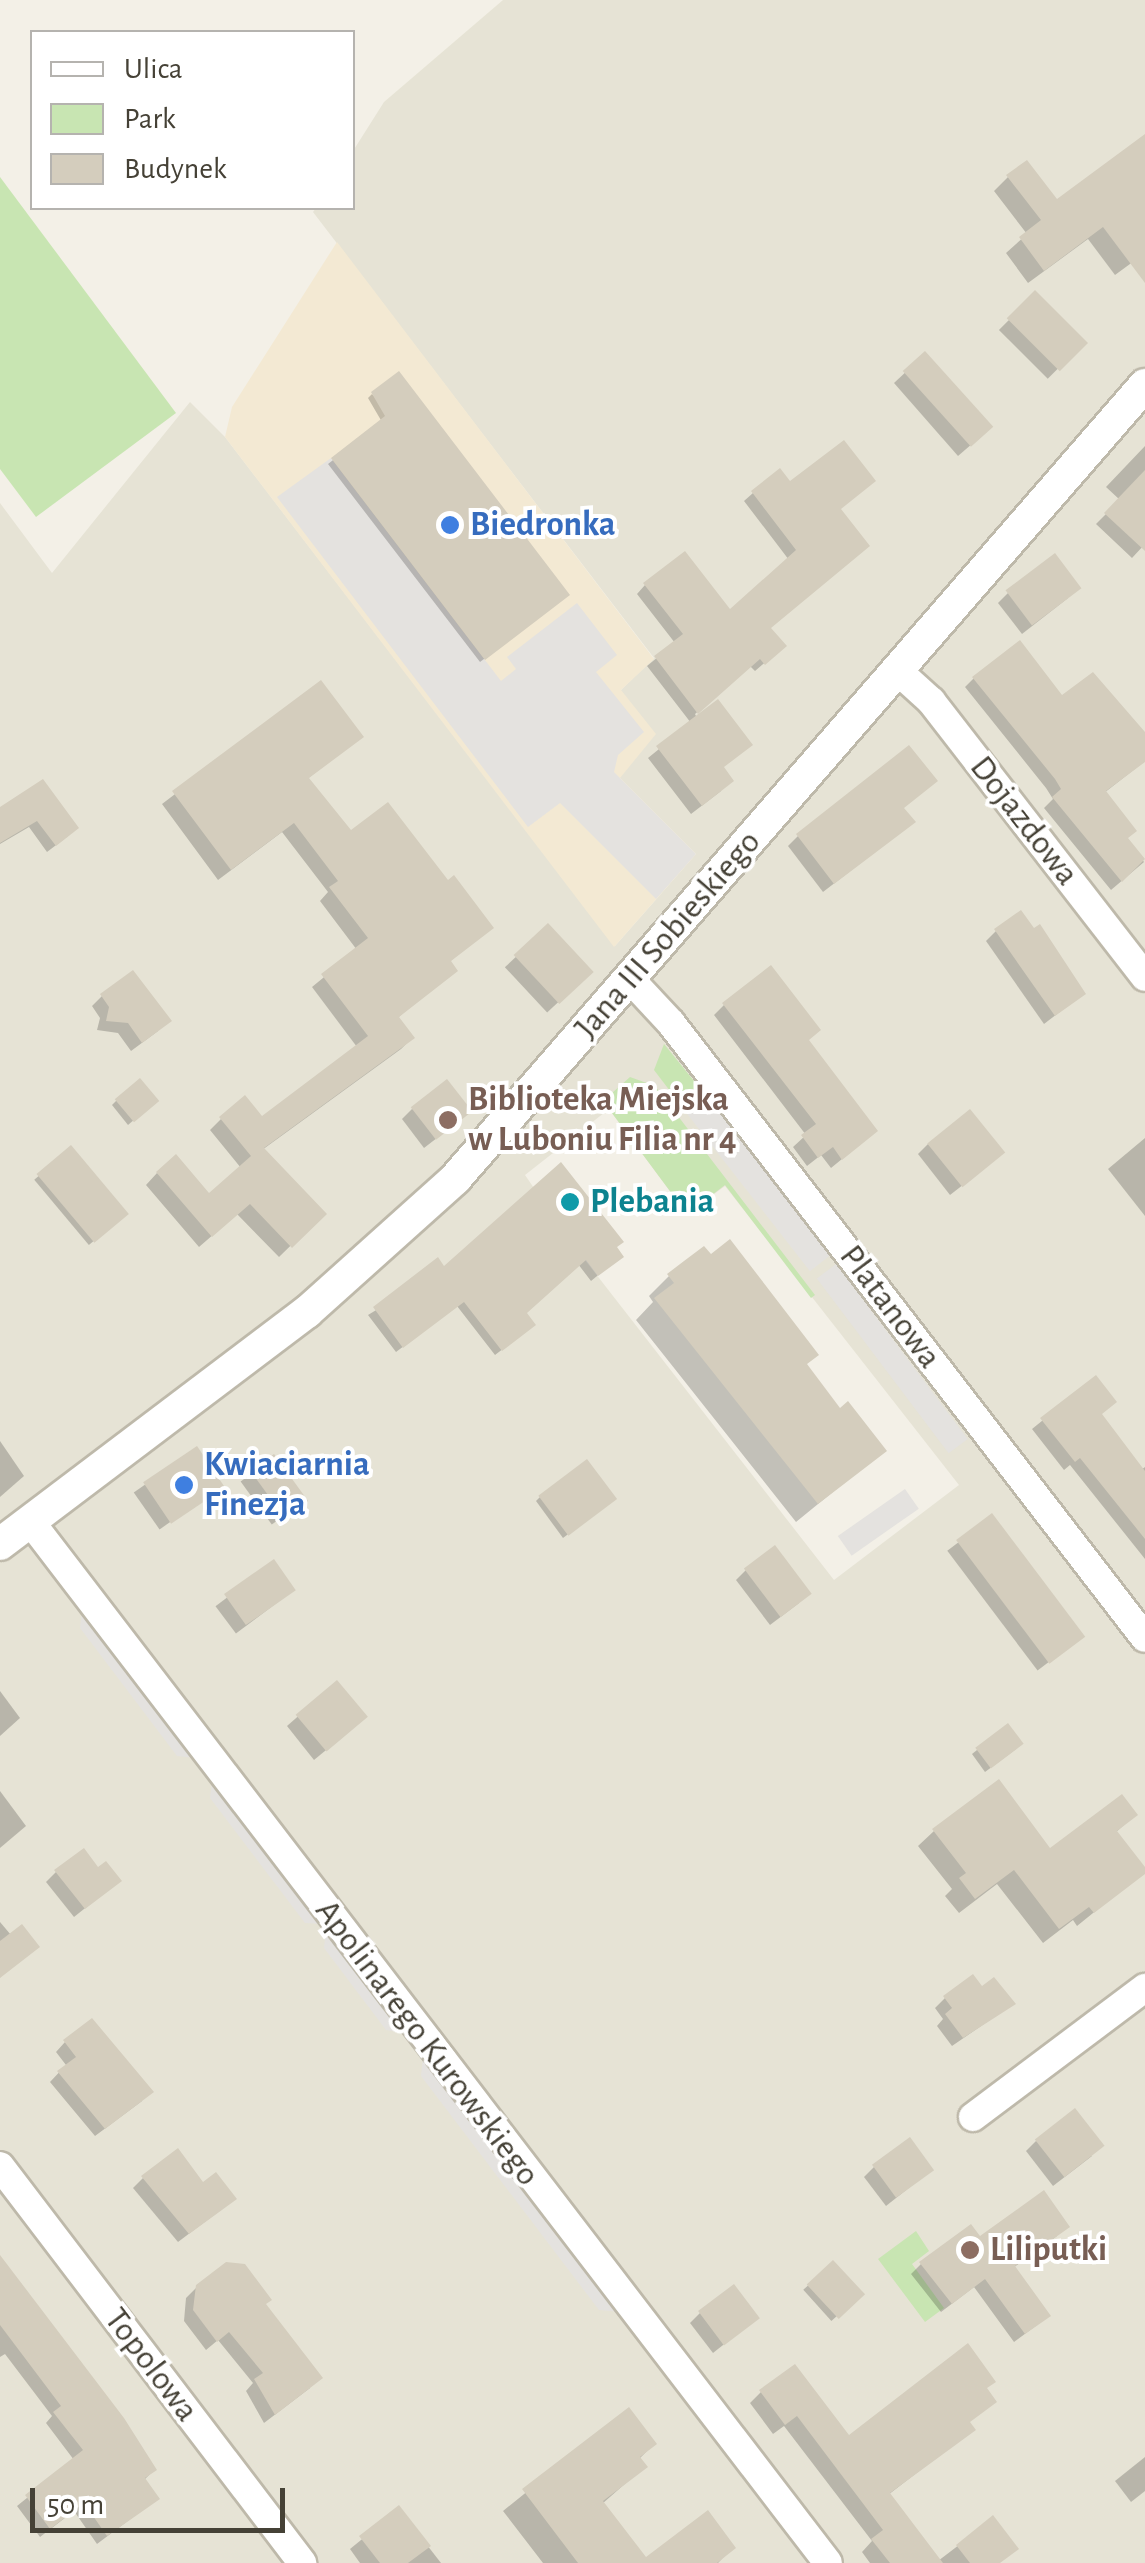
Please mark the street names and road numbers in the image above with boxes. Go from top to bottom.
street label: Dojazdowa [960,748,1088,894]
street label: Jana III Sobieskiego [566,822,770,1048]
street label: Platanowa [830,1237,950,1377]
street label: Apolinarego Kurowskiego [306,1892,548,2194]
street label: Topolowa [95,2300,207,2430]

